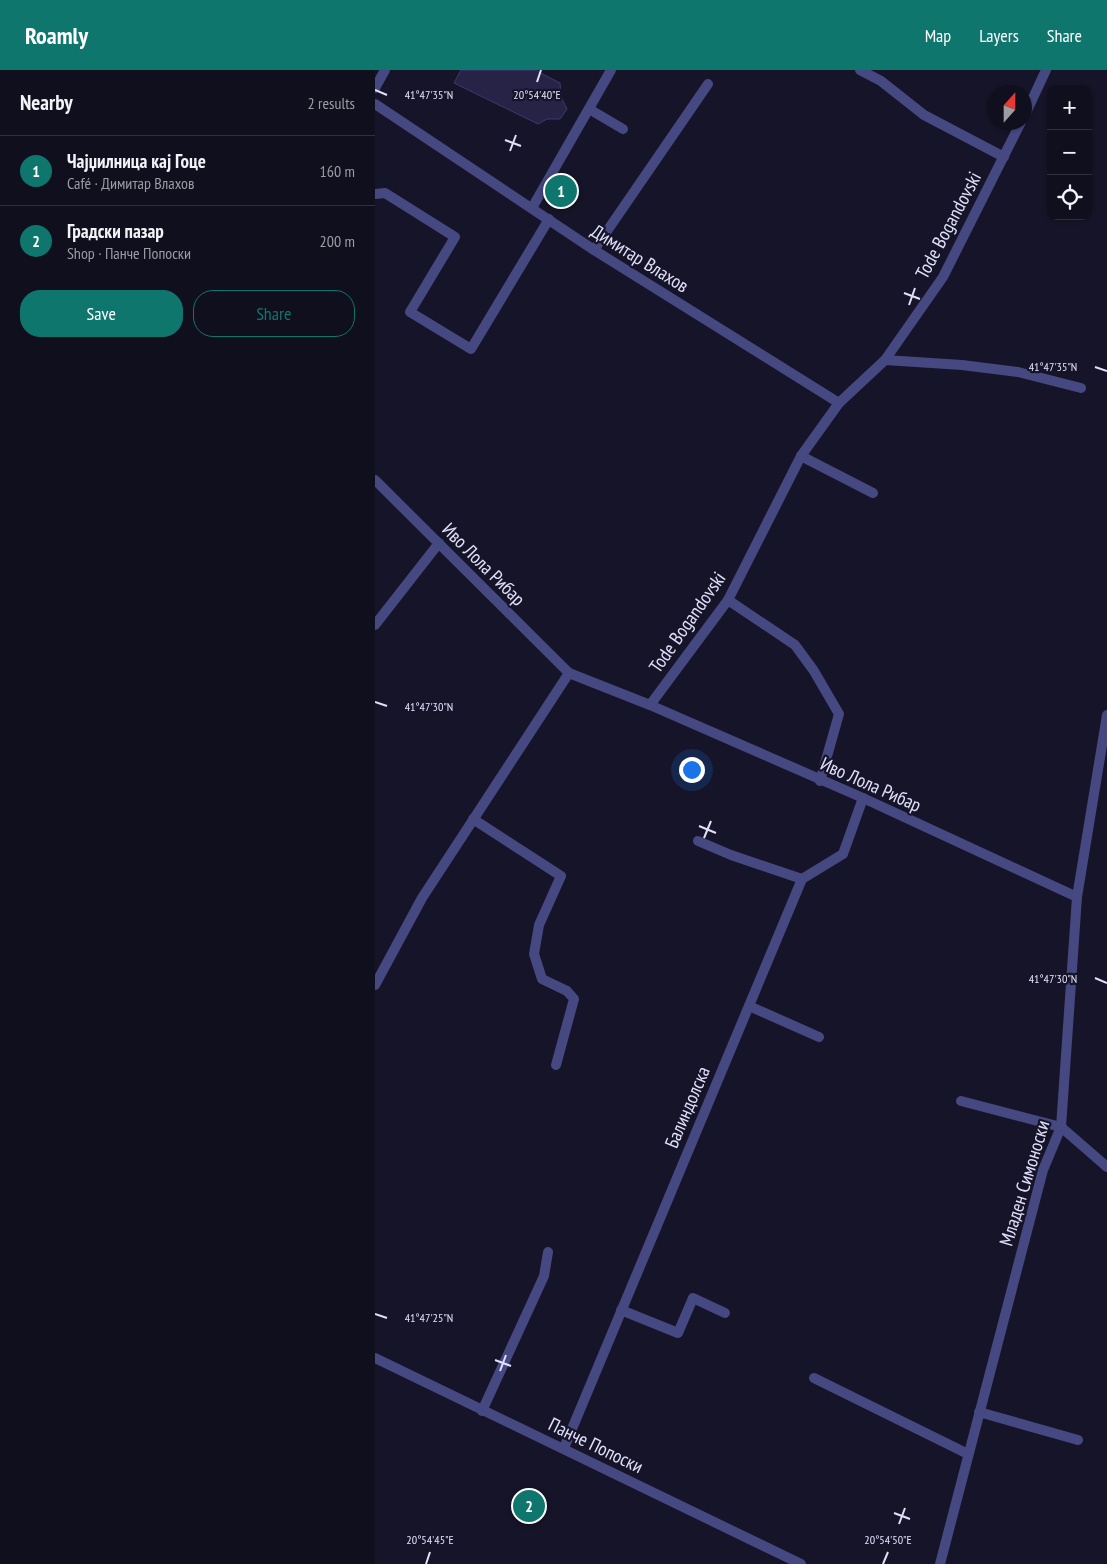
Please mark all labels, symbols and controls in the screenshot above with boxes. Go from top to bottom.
text: Roamly [25,20,88,51]
text: Map [925,24,951,47]
text: Layers [979,24,1019,47]
text: Share [1047,24,1082,47]
north arrow [987,85,1032,130]
map controls [1047,85,1092,220]
button: + [1047,85,1092,130]
text: 41°47'35"N [405,87,453,102]
text: 20°54'40"E [513,87,561,102]
text: Nearby [20,89,73,116]
text: 2 results [308,93,355,113]
button: − [1047,130,1092,175]
text: Чајџилница кај Гоце [67,149,206,173]
text: 1 [32,161,40,181]
text: 160 m [320,161,355,181]
street label: Tode Bogandovski [910,167,986,283]
pin: 1 [545,172,577,210]
text: Café · Димитар Влахов [67,173,194,193]
button: locate [1047,175,1092,220]
text: Градски пазар [67,219,164,243]
street label: Димитар Влахов [587,219,693,297]
text: 2 [32,231,40,251]
text: 200 m [320,231,355,251]
text: Shop · Панче Попоски [67,243,191,263]
button: Save [20,290,183,337]
button: Share [193,290,355,337]
text: 41°47'35"N [1029,359,1077,374]
street label: Иво Лола Рибар [437,517,531,611]
street label: Tode Bogandovski [643,567,731,677]
text: 41°47'30"N [405,699,453,714]
street label: Иво Лола Рибар [817,751,925,817]
your location [679,757,705,783]
text: 41°47'30"N [1029,971,1077,986]
street label: Балиндолска [659,1063,715,1151]
street label: Младен Симоноски [994,1117,1054,1249]
text: 41°47'25"N [405,1310,453,1325]
street label: Панче Попоски [545,1412,647,1478]
pin: 2 [513,1487,545,1525]
text: 20°54'45"E [406,1532,454,1547]
text: 20°54'50"E [864,1532,912,1547]

